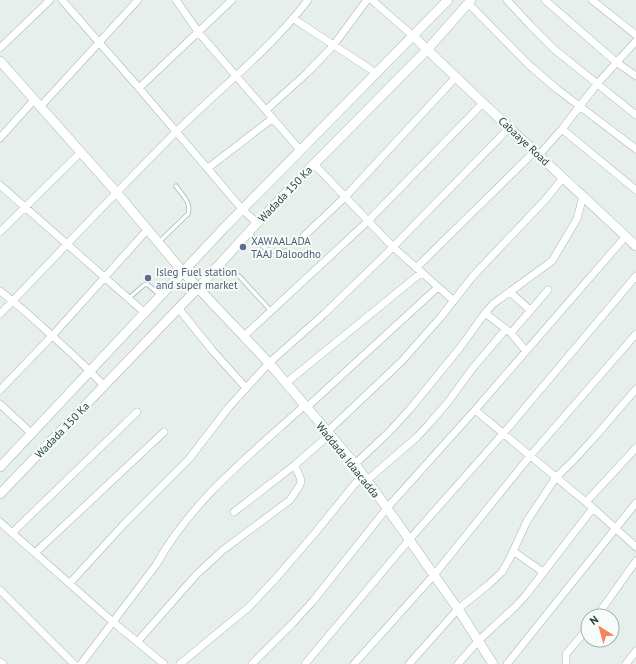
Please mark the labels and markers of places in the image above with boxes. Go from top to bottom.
place label: XAWAALADA TAAJ Daloodho [251,234,321,261]
marker: XAWAALADA TAAJ Daloodho [238,242,248,252]
place label: Isleg Fuel station and super market [156,265,238,292]
marker: Isleg Fuel station and super market [143,273,153,283]

